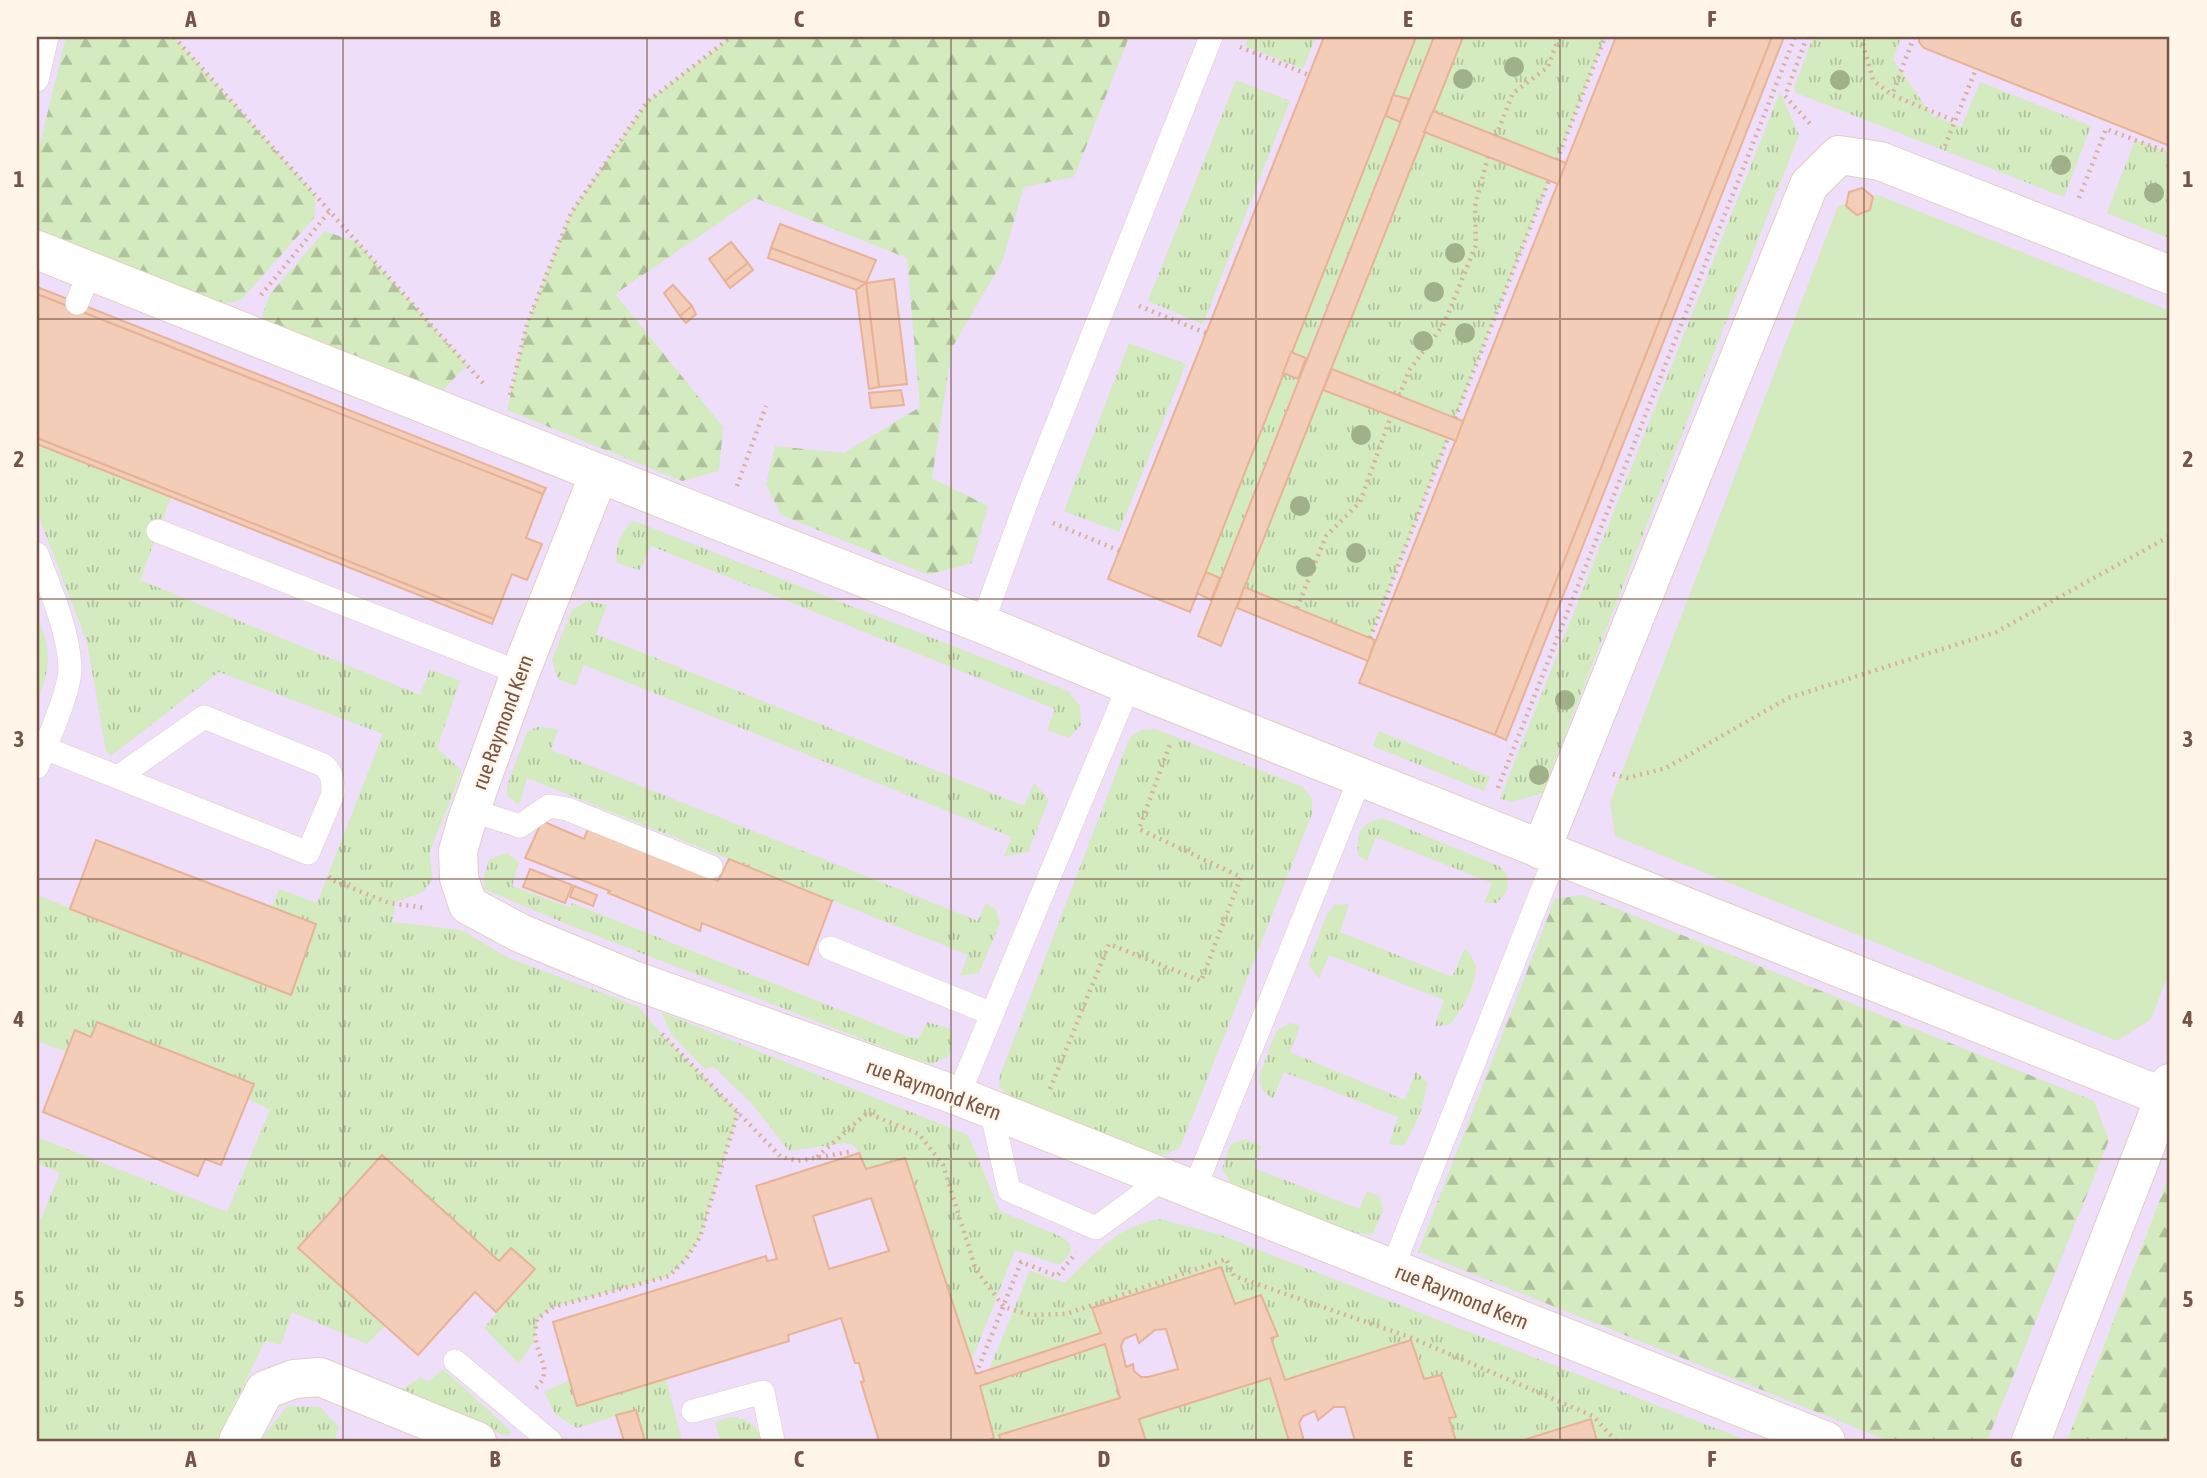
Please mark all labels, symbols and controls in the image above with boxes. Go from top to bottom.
text: A [184,6,197,32]
text: B [490,6,501,32]
text: C [794,6,805,32]
text: D [1098,6,1111,32]
text: E [1403,6,1413,32]
text: F [1707,6,1717,32]
text: G [2010,6,2022,32]
text: 1 [14,166,25,192]
text: 1 [2183,166,2194,192]
text: 2 [14,446,24,472]
text: 2 [2183,446,2193,472]
street label: rue Raymond Kern [467,651,537,793]
text: 3 [14,726,24,752]
text: 3 [2183,726,2193,752]
text: 4 [13,1006,25,1032]
text: 4 [2182,1006,2194,1032]
street label: rue Raymond Kern [863,1054,1005,1124]
street label: rue Raymond Kern [1392,1258,1532,1334]
text: 5 [14,1286,25,1312]
text: 5 [2183,1286,2194,1312]
text: A [184,1446,197,1472]
text: B [490,1446,501,1472]
text: C [794,1446,805,1472]
text: D [1098,1446,1111,1472]
text: E [1403,1446,1413,1472]
text: F [1707,1446,1717,1472]
text: G [2010,1446,2022,1472]

